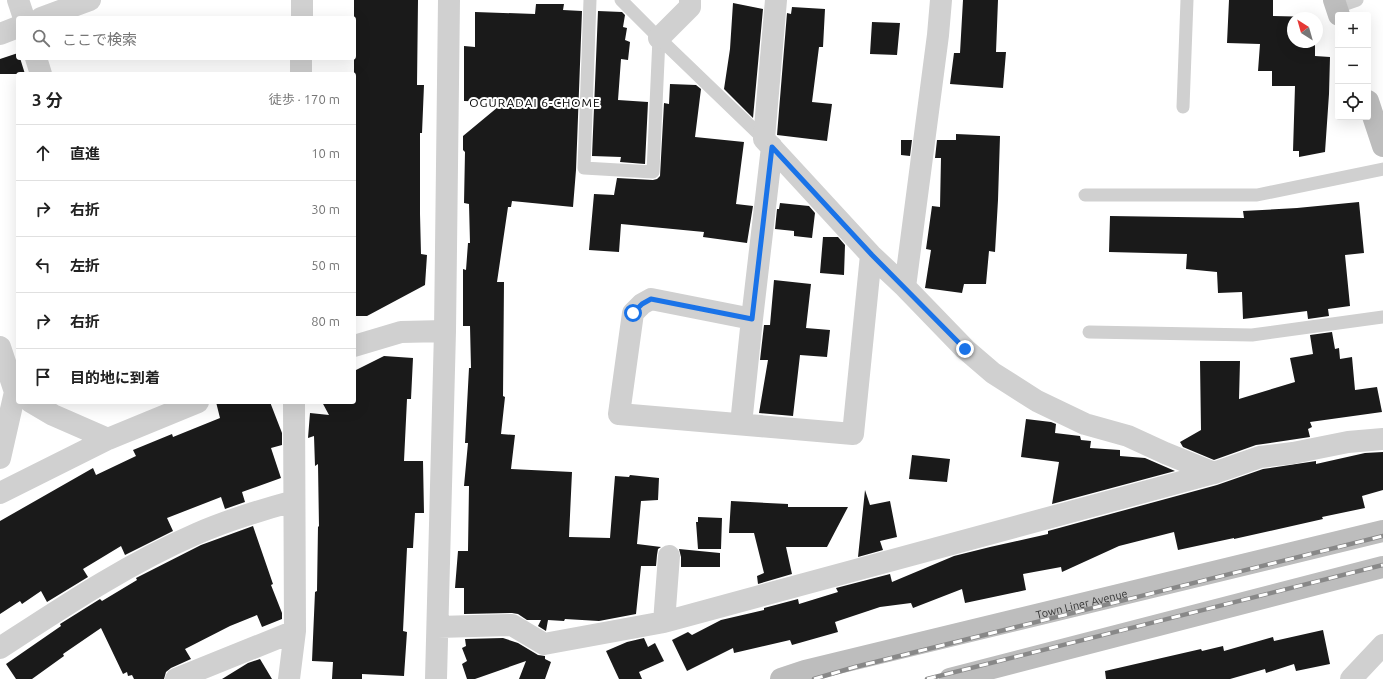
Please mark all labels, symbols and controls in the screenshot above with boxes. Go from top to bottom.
north arrow [1287,12,1323,48]
map controls [1335,12,1371,120]
button: + [1335,12,1371,48]
search box [16,16,356,60]
icon: search [30,27,52,49]
text: ここで検索 [62,31,137,48]
button: − [1335,48,1371,84]
button: locate [1335,84,1371,120]
text: 3 分 [32,90,63,109]
text: 徒歩 · 170 m [269,92,340,106]
district label: OGURADAI 6-CHOME [469,96,601,109]
icon: ahead [32,142,54,164]
text: 直進 [70,145,100,162]
text: 10 m [311,146,340,160]
icon: right [32,198,54,220]
text: 右折 [70,201,100,218]
text: 30 m [311,202,340,216]
icon: left [32,254,54,276]
text: 左折 [70,257,100,274]
text: 50 m [311,258,340,272]
route start [624,304,642,322]
icon: right [32,310,54,332]
text: 右折 [70,313,100,330]
text: 80 m [311,314,340,328]
route end [956,340,974,358]
icon: arrive [32,366,54,388]
text: 目的地に到着 [70,369,160,386]
street label: Town Liner Avenue [1035,587,1129,621]

